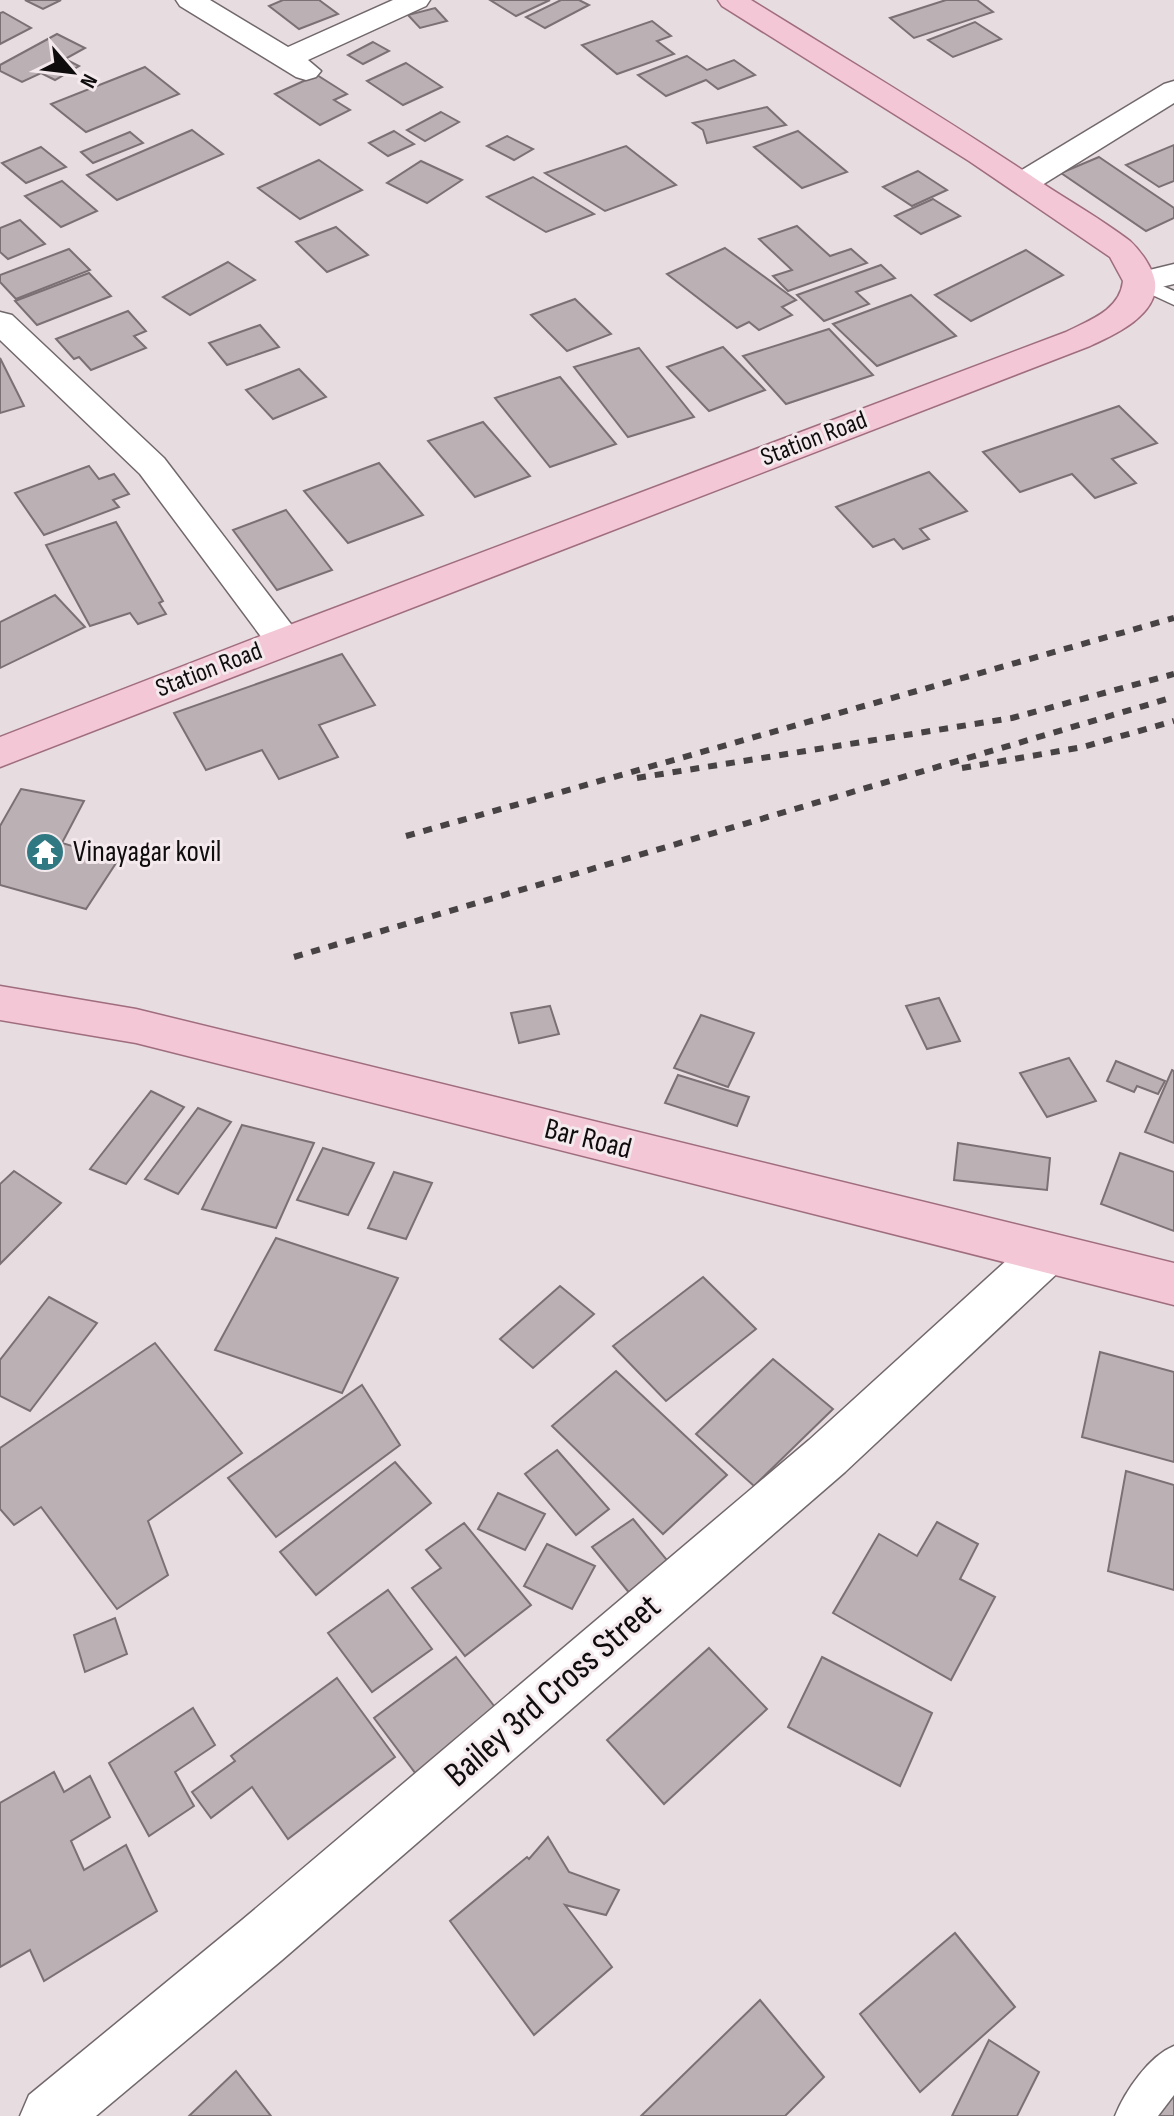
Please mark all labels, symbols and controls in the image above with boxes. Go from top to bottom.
north arrow [32,32,112,112]
text: N [74,69,103,92]
street label: Station Road [757,405,871,473]
street label: Station Road [152,636,266,704]
temple icon: Vinayagar kovil [24,831,66,873]
place label: Vinayagar kovil [73,834,221,870]
street label: Bar Road [541,1111,635,1167]
street label: Bailey 3rd Cross Street [436,1586,670,1796]

